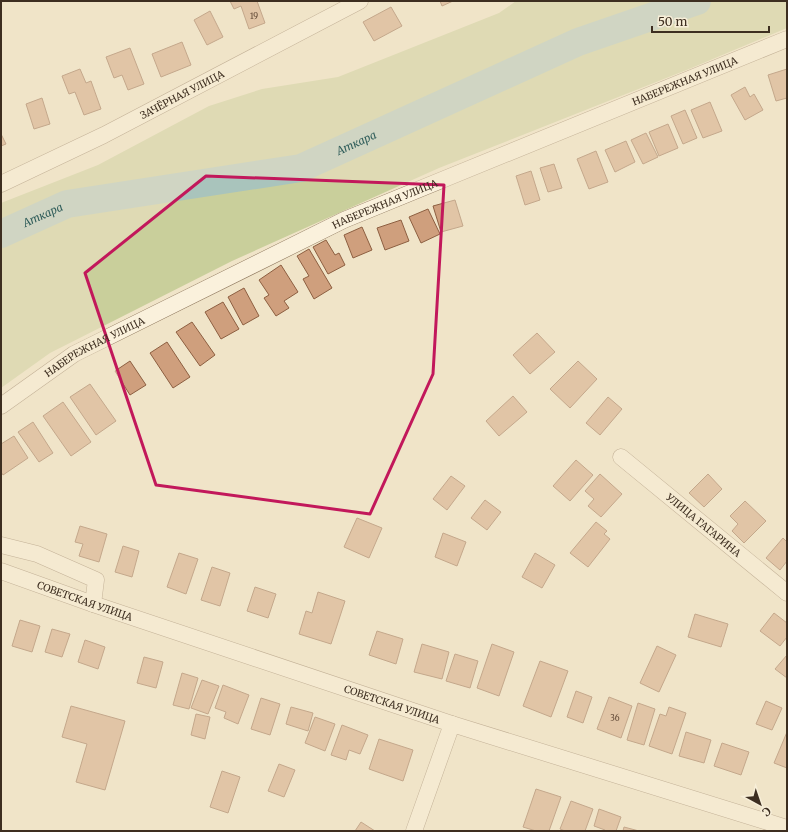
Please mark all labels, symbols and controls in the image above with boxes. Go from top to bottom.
scale bar [652,8,769,34]
house number: 19 [250,11,258,21]
text: 50 m [658,14,687,29]
street label: НАБЕРЕЖНАЯ УЛИЦА [630,53,740,108]
street label: ЗАЧЁРНАЯ УЛИЦА [138,66,227,122]
water label: Аткара [333,128,378,158]
street label: НАБЕРЕЖНАЯ УЛИЦА [330,176,440,231]
water label: Аткара [20,200,65,231]
street label: НАБЕРЕЖНАЯ УЛИЦА [42,313,147,380]
street label: УЛИЦА ГАГАРИНА [663,490,745,560]
street label: СОВЕТСКАЯ УЛИЦА [35,578,135,624]
street label: СОВЕТСКАЯ УЛИЦА [342,682,443,726]
house number: 36 [610,713,620,723]
north arrow [740,784,780,824]
text: С [759,804,774,819]

